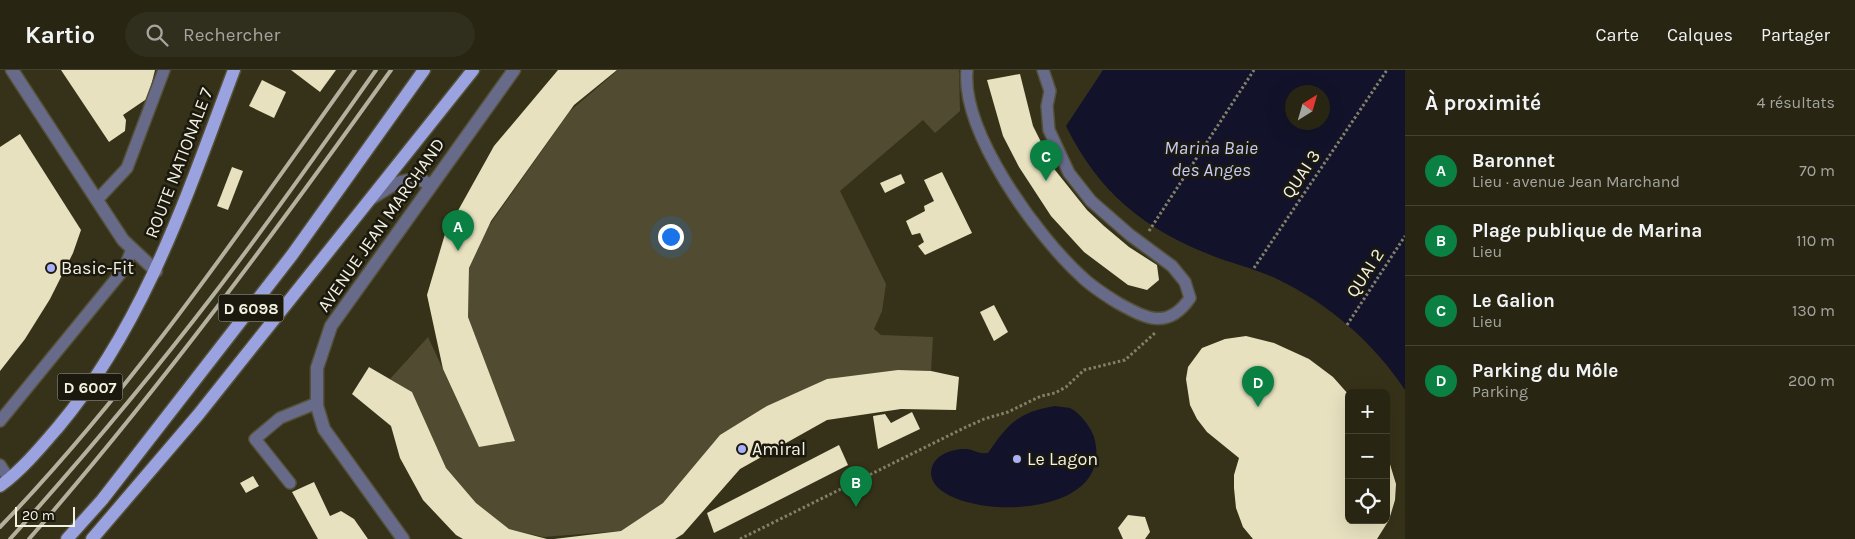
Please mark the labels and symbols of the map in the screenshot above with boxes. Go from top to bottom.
street label: ROUTE NATIONALE 7 [140,84,218,241]
north arrow [1285,85,1330,130]
street label: AVENUE JEAN MARCHAND [313,134,449,316]
water label: Marina Baie des Anges [1164,137,1258,181]
pin: C [1030,140,1062,181]
street label: QUAI 3 [1277,146,1325,202]
pin: A [442,210,474,251]
your location [658,224,684,250]
street label: QUAI 2 [1341,245,1389,301]
place label: Basic-Fit [61,257,134,279]
marker: Basic-Fit [45,262,57,274]
road number: D 6098 [218,294,284,322]
pin: D [1242,366,1274,407]
road number: D 6007 [58,374,122,400]
place label: Amiral [752,438,806,460]
marker: Amiral [736,443,748,455]
place label: Le Lagon [1027,448,1098,470]
marker: Le Lagon [1011,453,1023,465]
pin: B [840,466,872,507]
scale bar [15,504,75,527]

